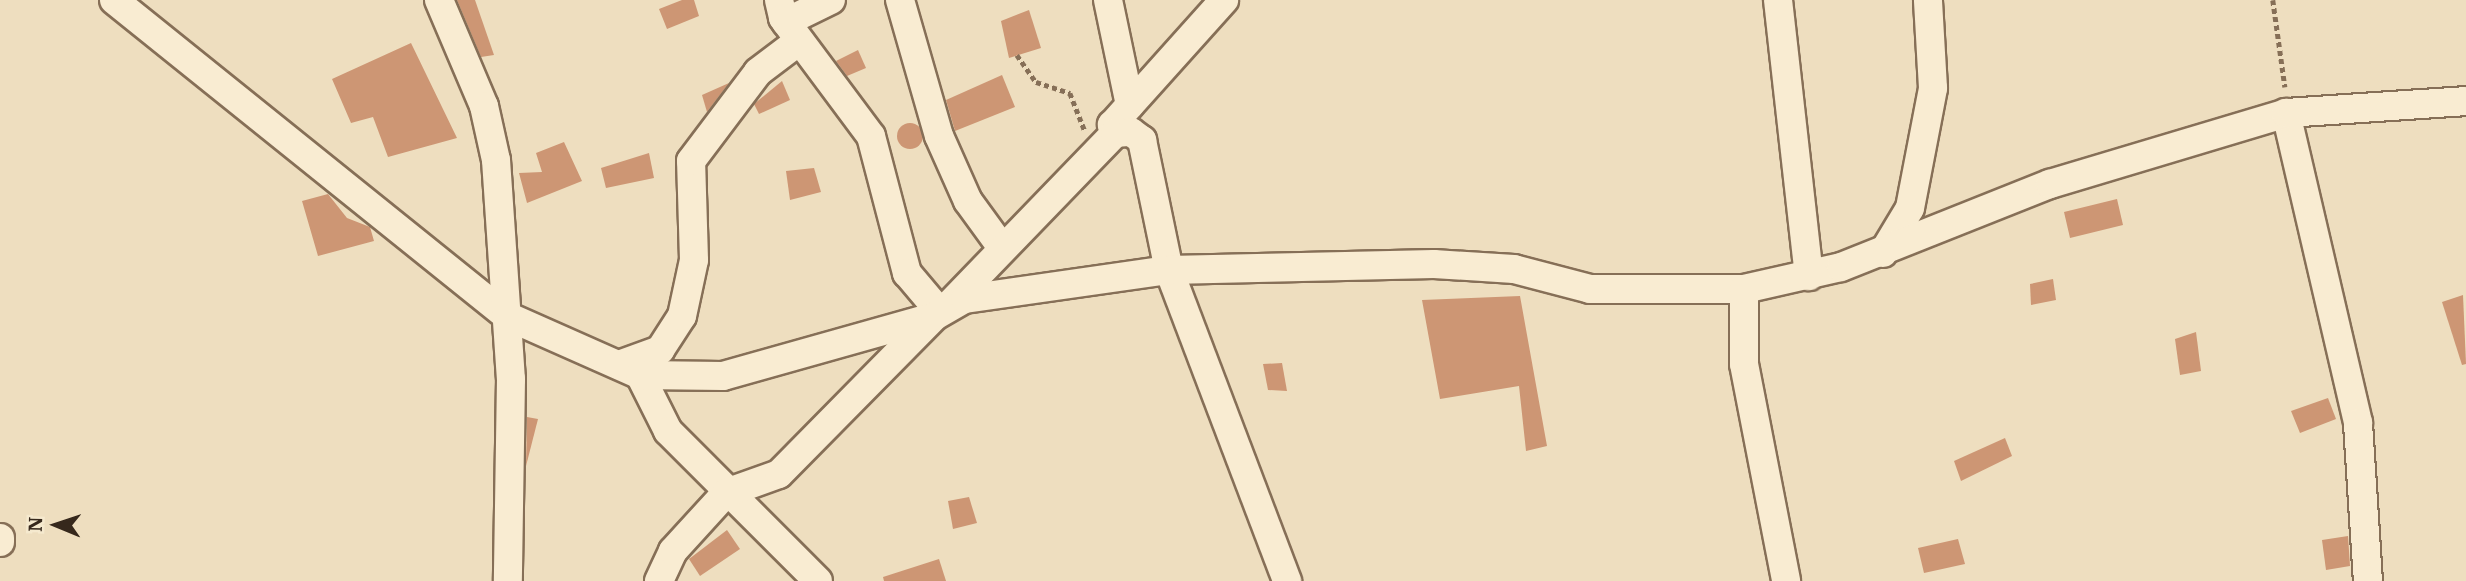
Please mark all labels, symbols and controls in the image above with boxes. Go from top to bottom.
north arrow [21,490,91,560]
text: N [23,516,47,532]

